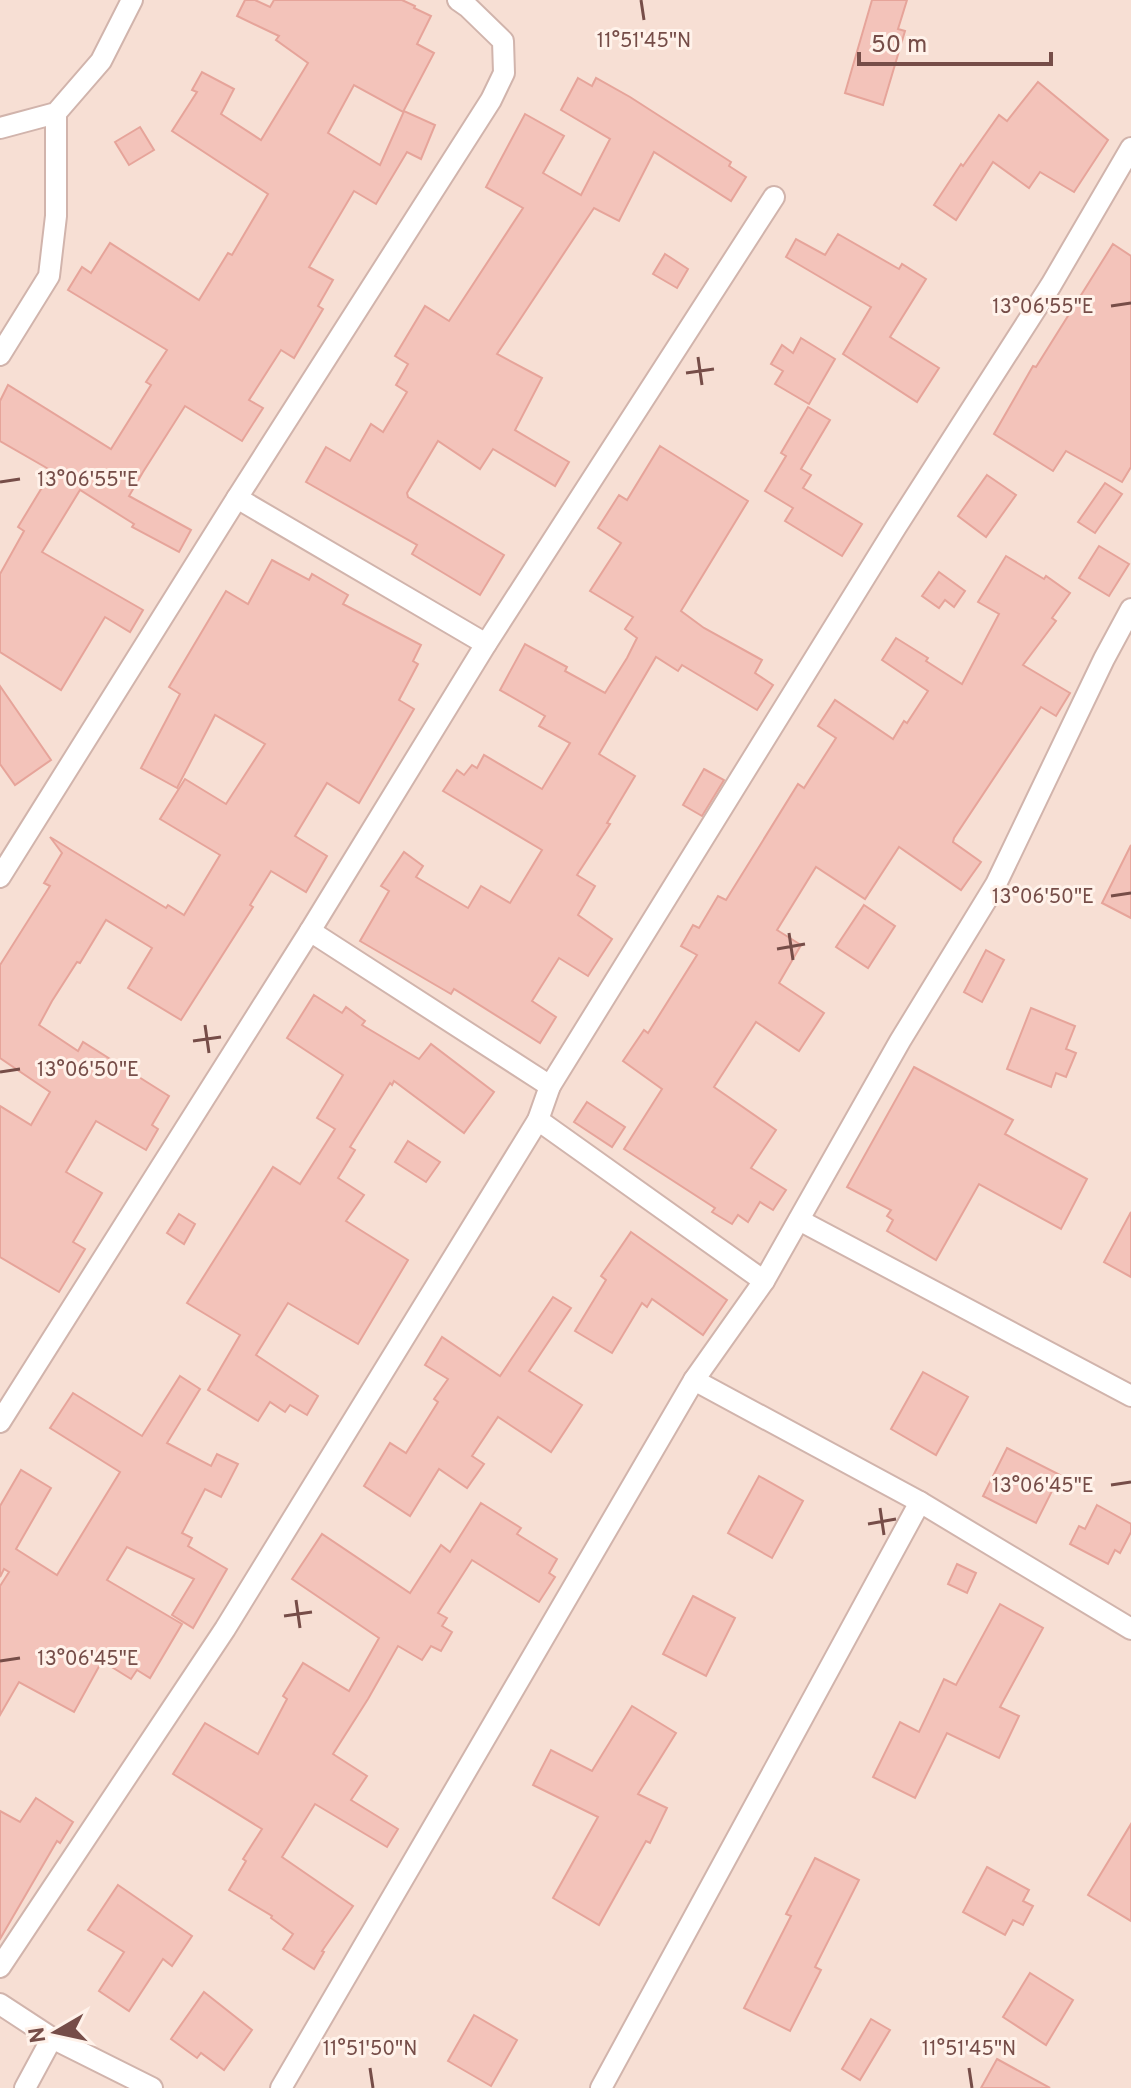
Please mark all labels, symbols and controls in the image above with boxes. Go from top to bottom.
scale bar [859,16,1051,66]
text: 11°51'45"N [597,29,691,55]
text: 50 m [871,31,927,61]
text: 13°06'55"E [992,295,1094,321]
text: 13°06'55"E [37,468,139,494]
text: 13°06'50"E [992,885,1094,911]
text: 13°06'50"E [37,1058,139,1084]
text: 13°06'45"E [992,1474,1094,1500]
text: 13°06'45"E [37,1647,139,1673]
north arrow [16,1992,96,2072]
text: N [24,2025,53,2045]
text: 11°51'50"N [323,2037,417,2063]
text: 11°51'45"N [922,2037,1016,2063]

